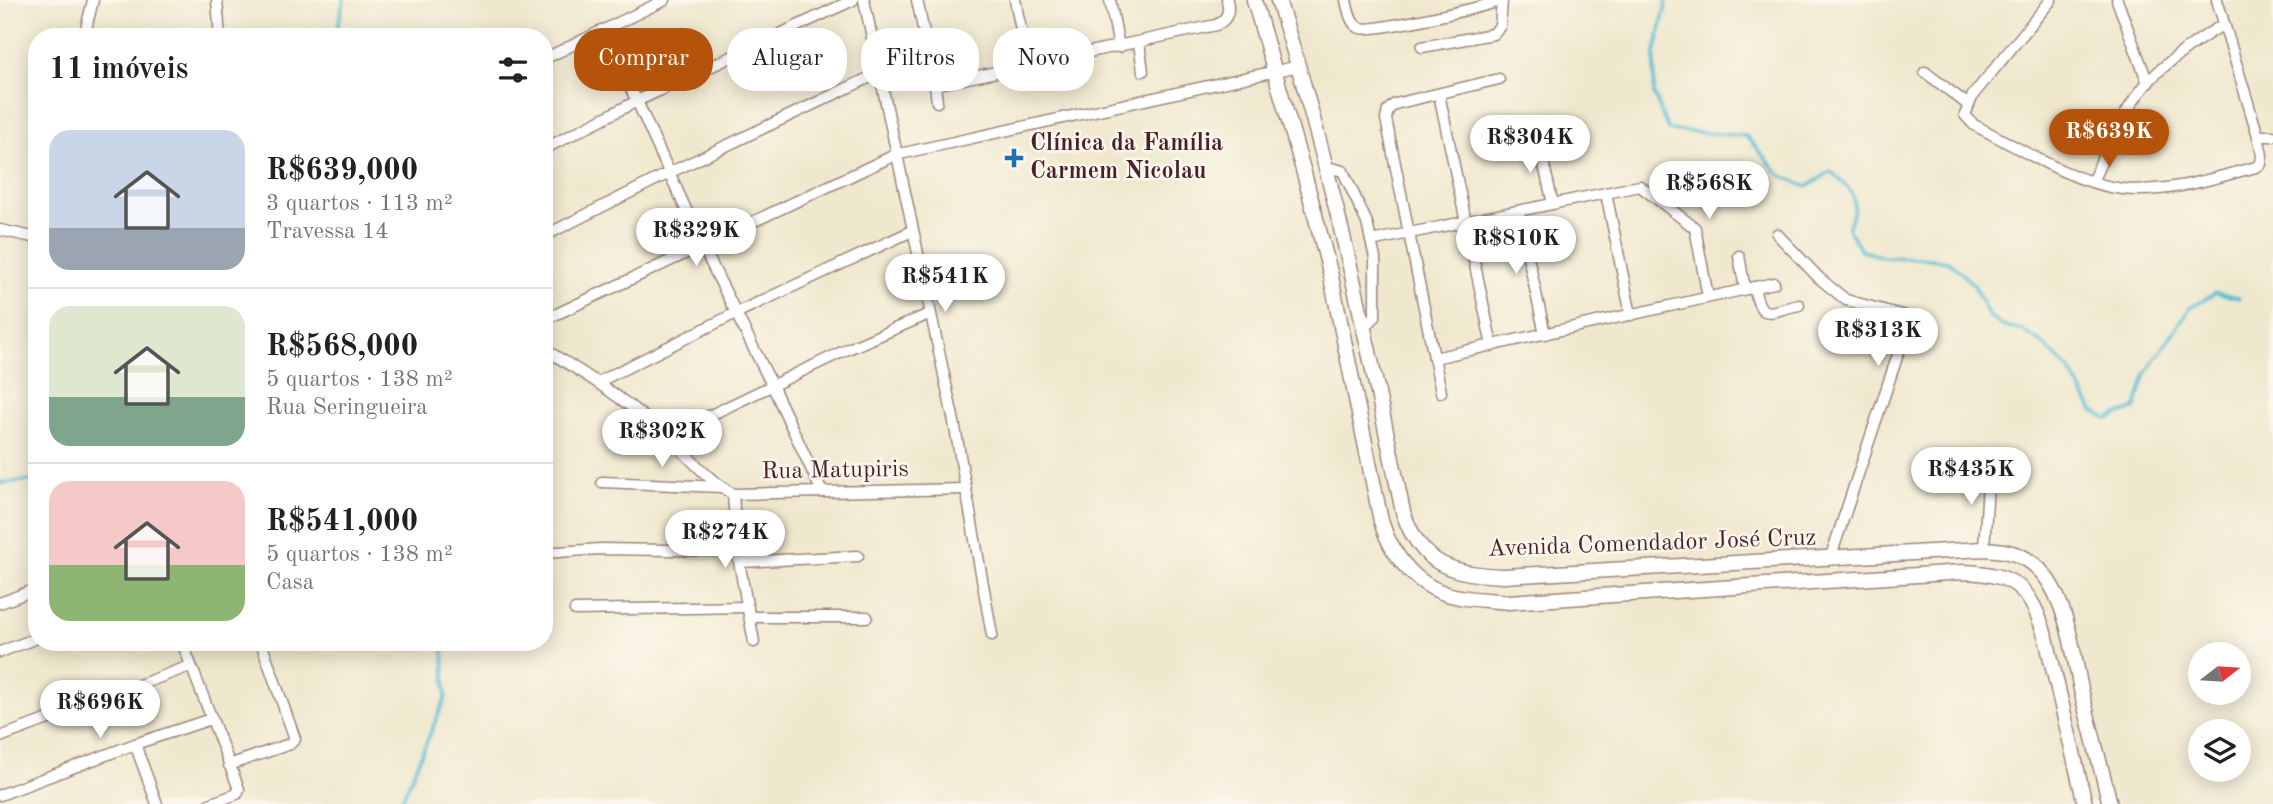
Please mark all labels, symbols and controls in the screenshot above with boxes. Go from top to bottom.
chip: Comprar [574,28,713,91]
chip: Alugar [727,28,847,91]
chip: Filtros [861,28,979,91]
chip: Novo [993,28,1094,91]
icon: filters [494,51,532,89]
text: 11 imóveis [49,55,188,85]
pin: R$639K [2052,110,2166,169]
pin: R$304K [1473,116,1587,175]
text: R$639K [2065,120,2153,143]
text: R$304K [1486,126,1574,149]
place label: Clínica da Família Carmem Nicolau [1030,132,1223,184]
marker: Clínica da Família Carmem Nicolau [1004,148,1024,168]
text: R$639,000 [266,156,418,186]
icon: home [105,158,189,242]
pin: R$568K [1652,162,1766,221]
text: R$568K [1665,172,1753,195]
text: 3 quartos · 113 m² [266,192,453,215]
pin: R$329K [639,208,753,268]
pin: R$810K [1459,216,1573,276]
text: R$329K [652,219,740,242]
text: Travessa 14 [266,220,389,243]
text: R$810K [1472,227,1560,250]
pin: R$541K [888,254,1002,314]
text: R$541K [901,265,989,288]
pin: R$313K [1821,308,1935,368]
text: R$313K [1834,319,1922,342]
text: R$568,000 [266,332,418,362]
icon: home [105,334,189,418]
text: 5 quartos · 138 m² [266,368,453,391]
text: Rua Seringueira [266,396,428,419]
pin: R$302K [605,410,719,469]
text: R$302K [618,420,706,443]
pin: R$435K [1914,448,2028,507]
street label: Rua Matupiris [761,458,909,484]
text: R$435K [1927,458,2015,481]
text: R$541,000 [266,507,418,537]
icon: home [105,509,189,593]
pin: R$274K [668,510,782,570]
text: R$274K [681,521,769,544]
street label: Avenida Comendador José Cruz [1487,526,1817,562]
text: 5 quartos · 138 m² [266,543,453,566]
text: Casa [266,571,314,594]
north arrow [2188,642,2250,705]
map controls [2188,642,2251,782]
pin: R$696K [43,680,157,740]
text: R$696K [56,691,144,714]
button: layers [2188,719,2251,782]

